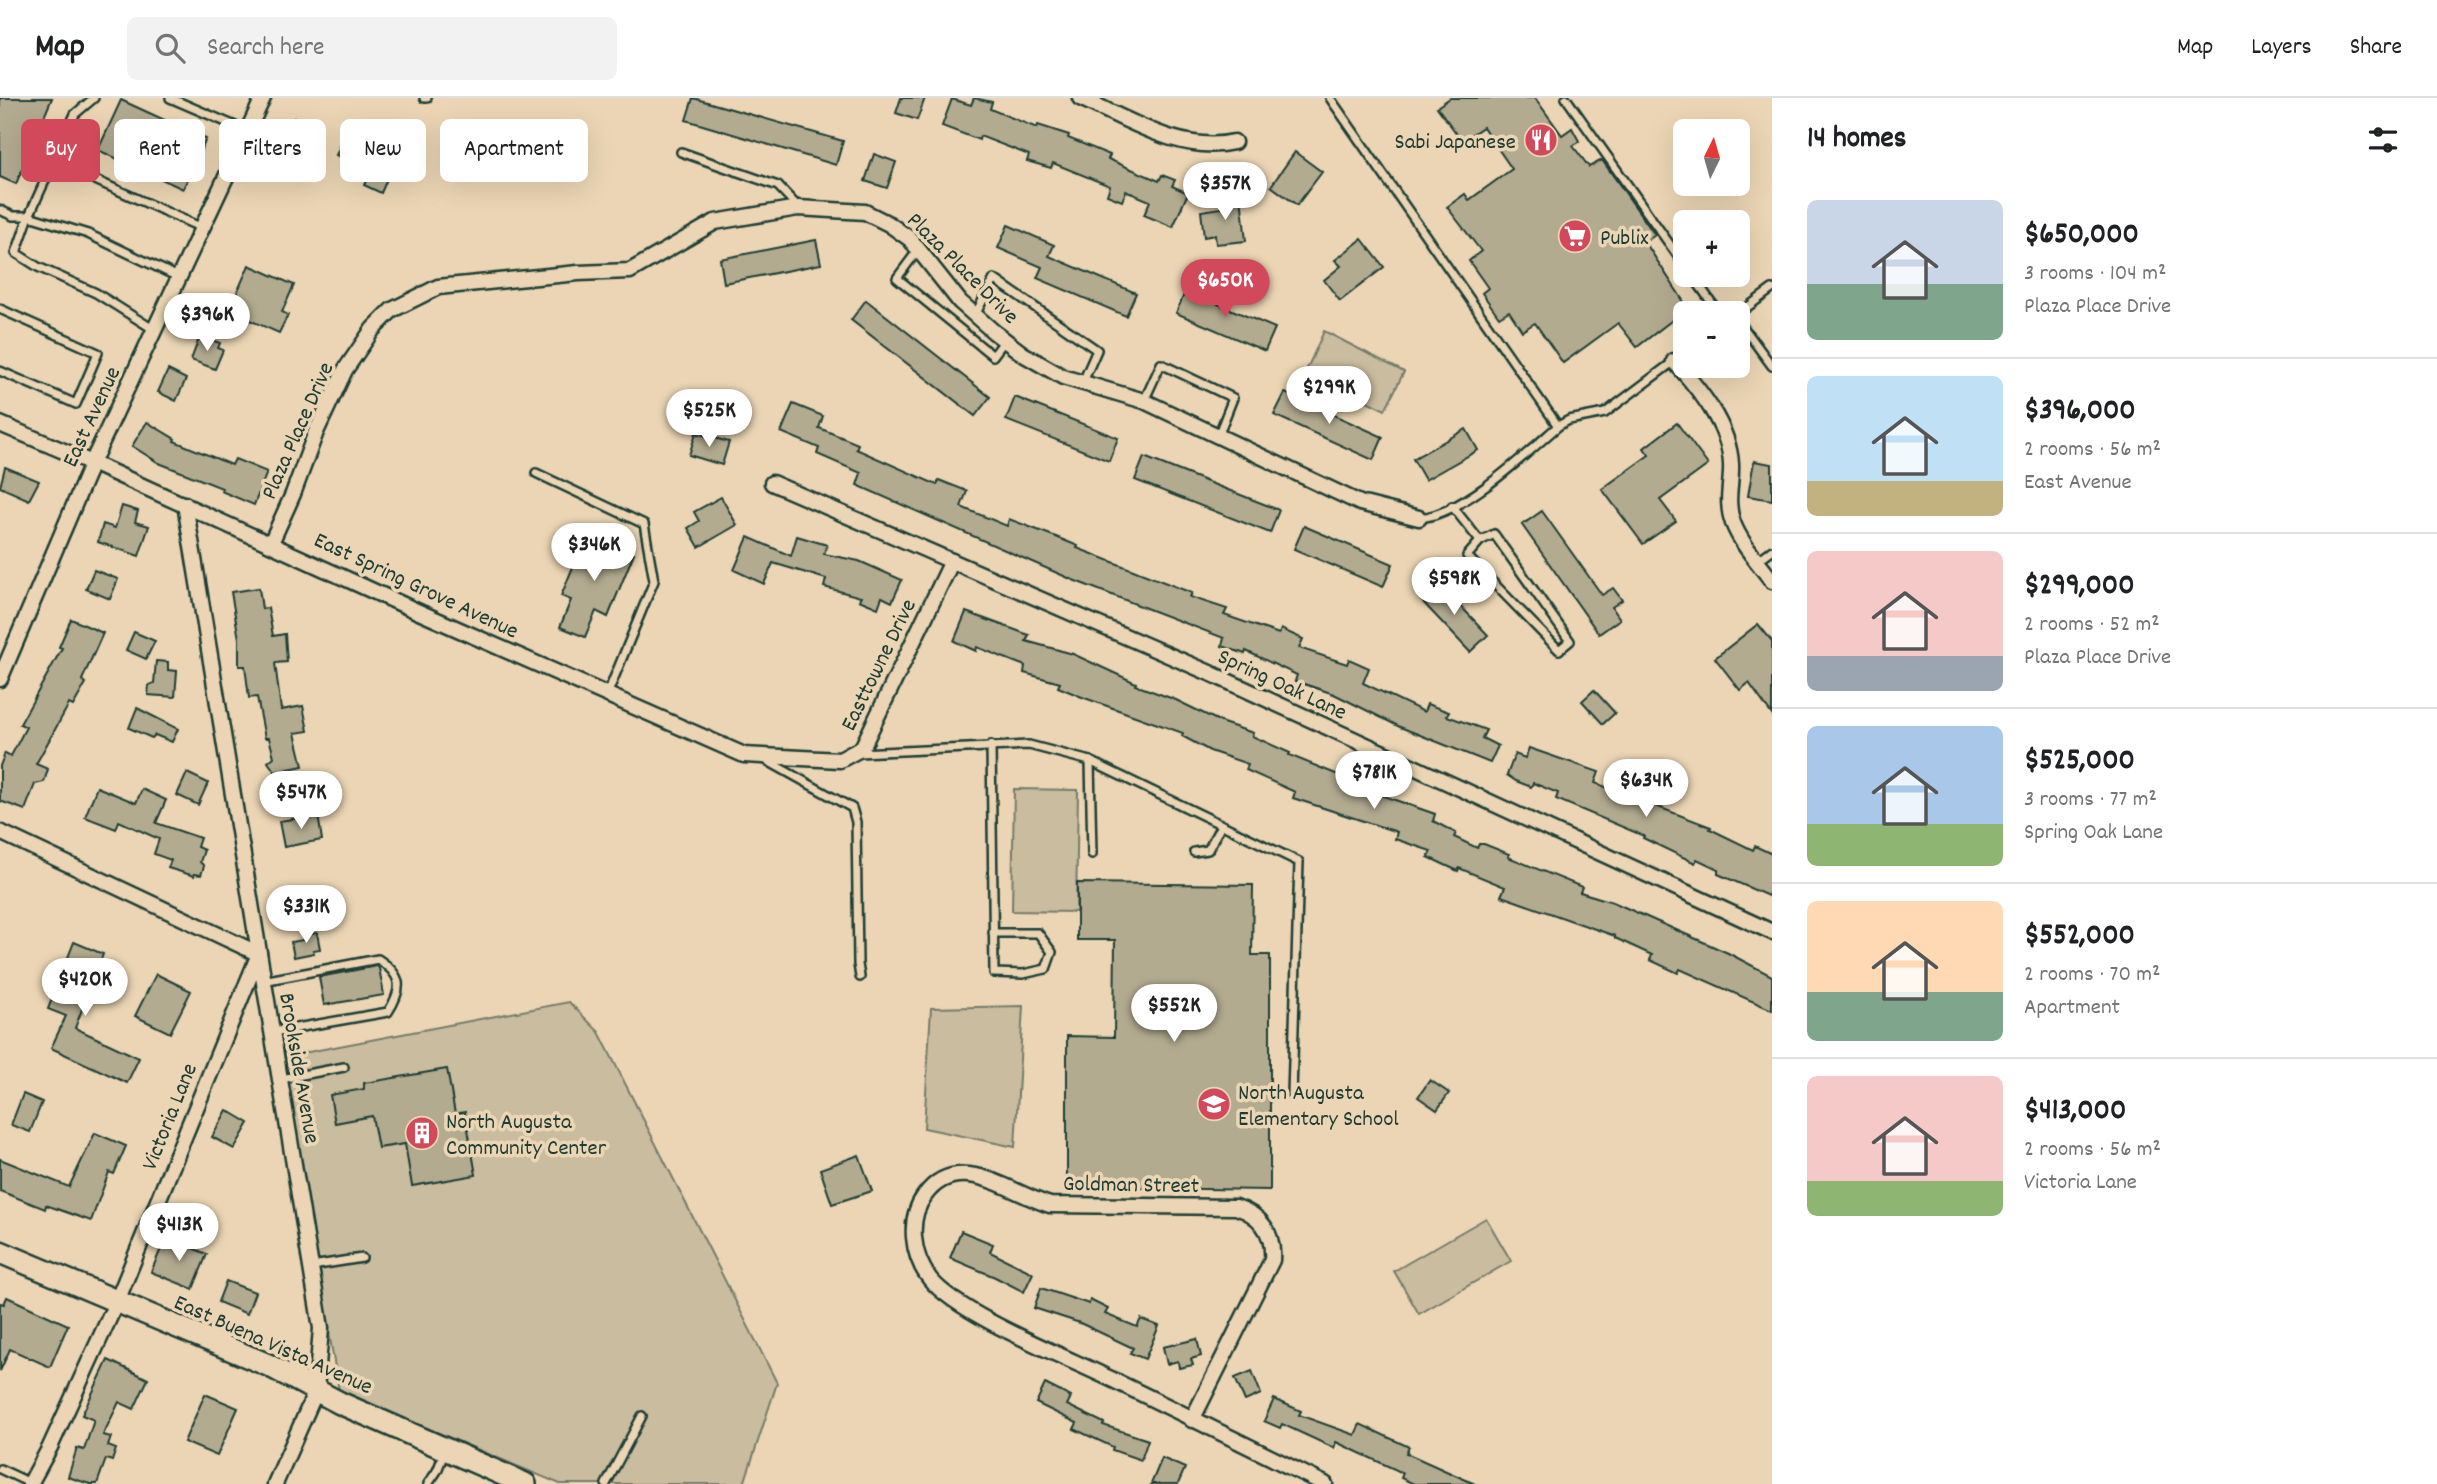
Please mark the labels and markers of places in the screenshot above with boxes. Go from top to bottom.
restaurant icon: Sabi Japanese [1522,121,1560,159]
place label: Sabi Japanese [1395,127,1516,160]
pin: $357K [1176,162,1274,222]
supermarket icon: Publix [1556,217,1594,255]
place label: Publix [1600,223,1649,256]
pin: $650K [1176,260,1274,319]
pin: $396K [158,294,256,353]
pin: $299K [1280,366,1378,426]
pin: $525K [660,390,758,449]
pin: $346K [545,524,643,583]
pin: $598K [1405,558,1503,617]
pin: $781K [1325,752,1423,811]
pin: $634K [1597,760,1695,819]
pin: $547K [252,772,350,831]
pin: $331K [257,886,355,945]
pin: $420K [36,958,134,1018]
pin: $552K [1125,984,1223,1044]
place label: North Augusta Elementary School [1238,1078,1399,1137]
school or university icon: North Augusta Elementary School [1195,1085,1233,1123]
place label: North Augusta Community Center [446,1107,607,1166]
building icon: North Augusta Community Center [403,1114,441,1152]
pin: $413K [130,1204,228,1263]

